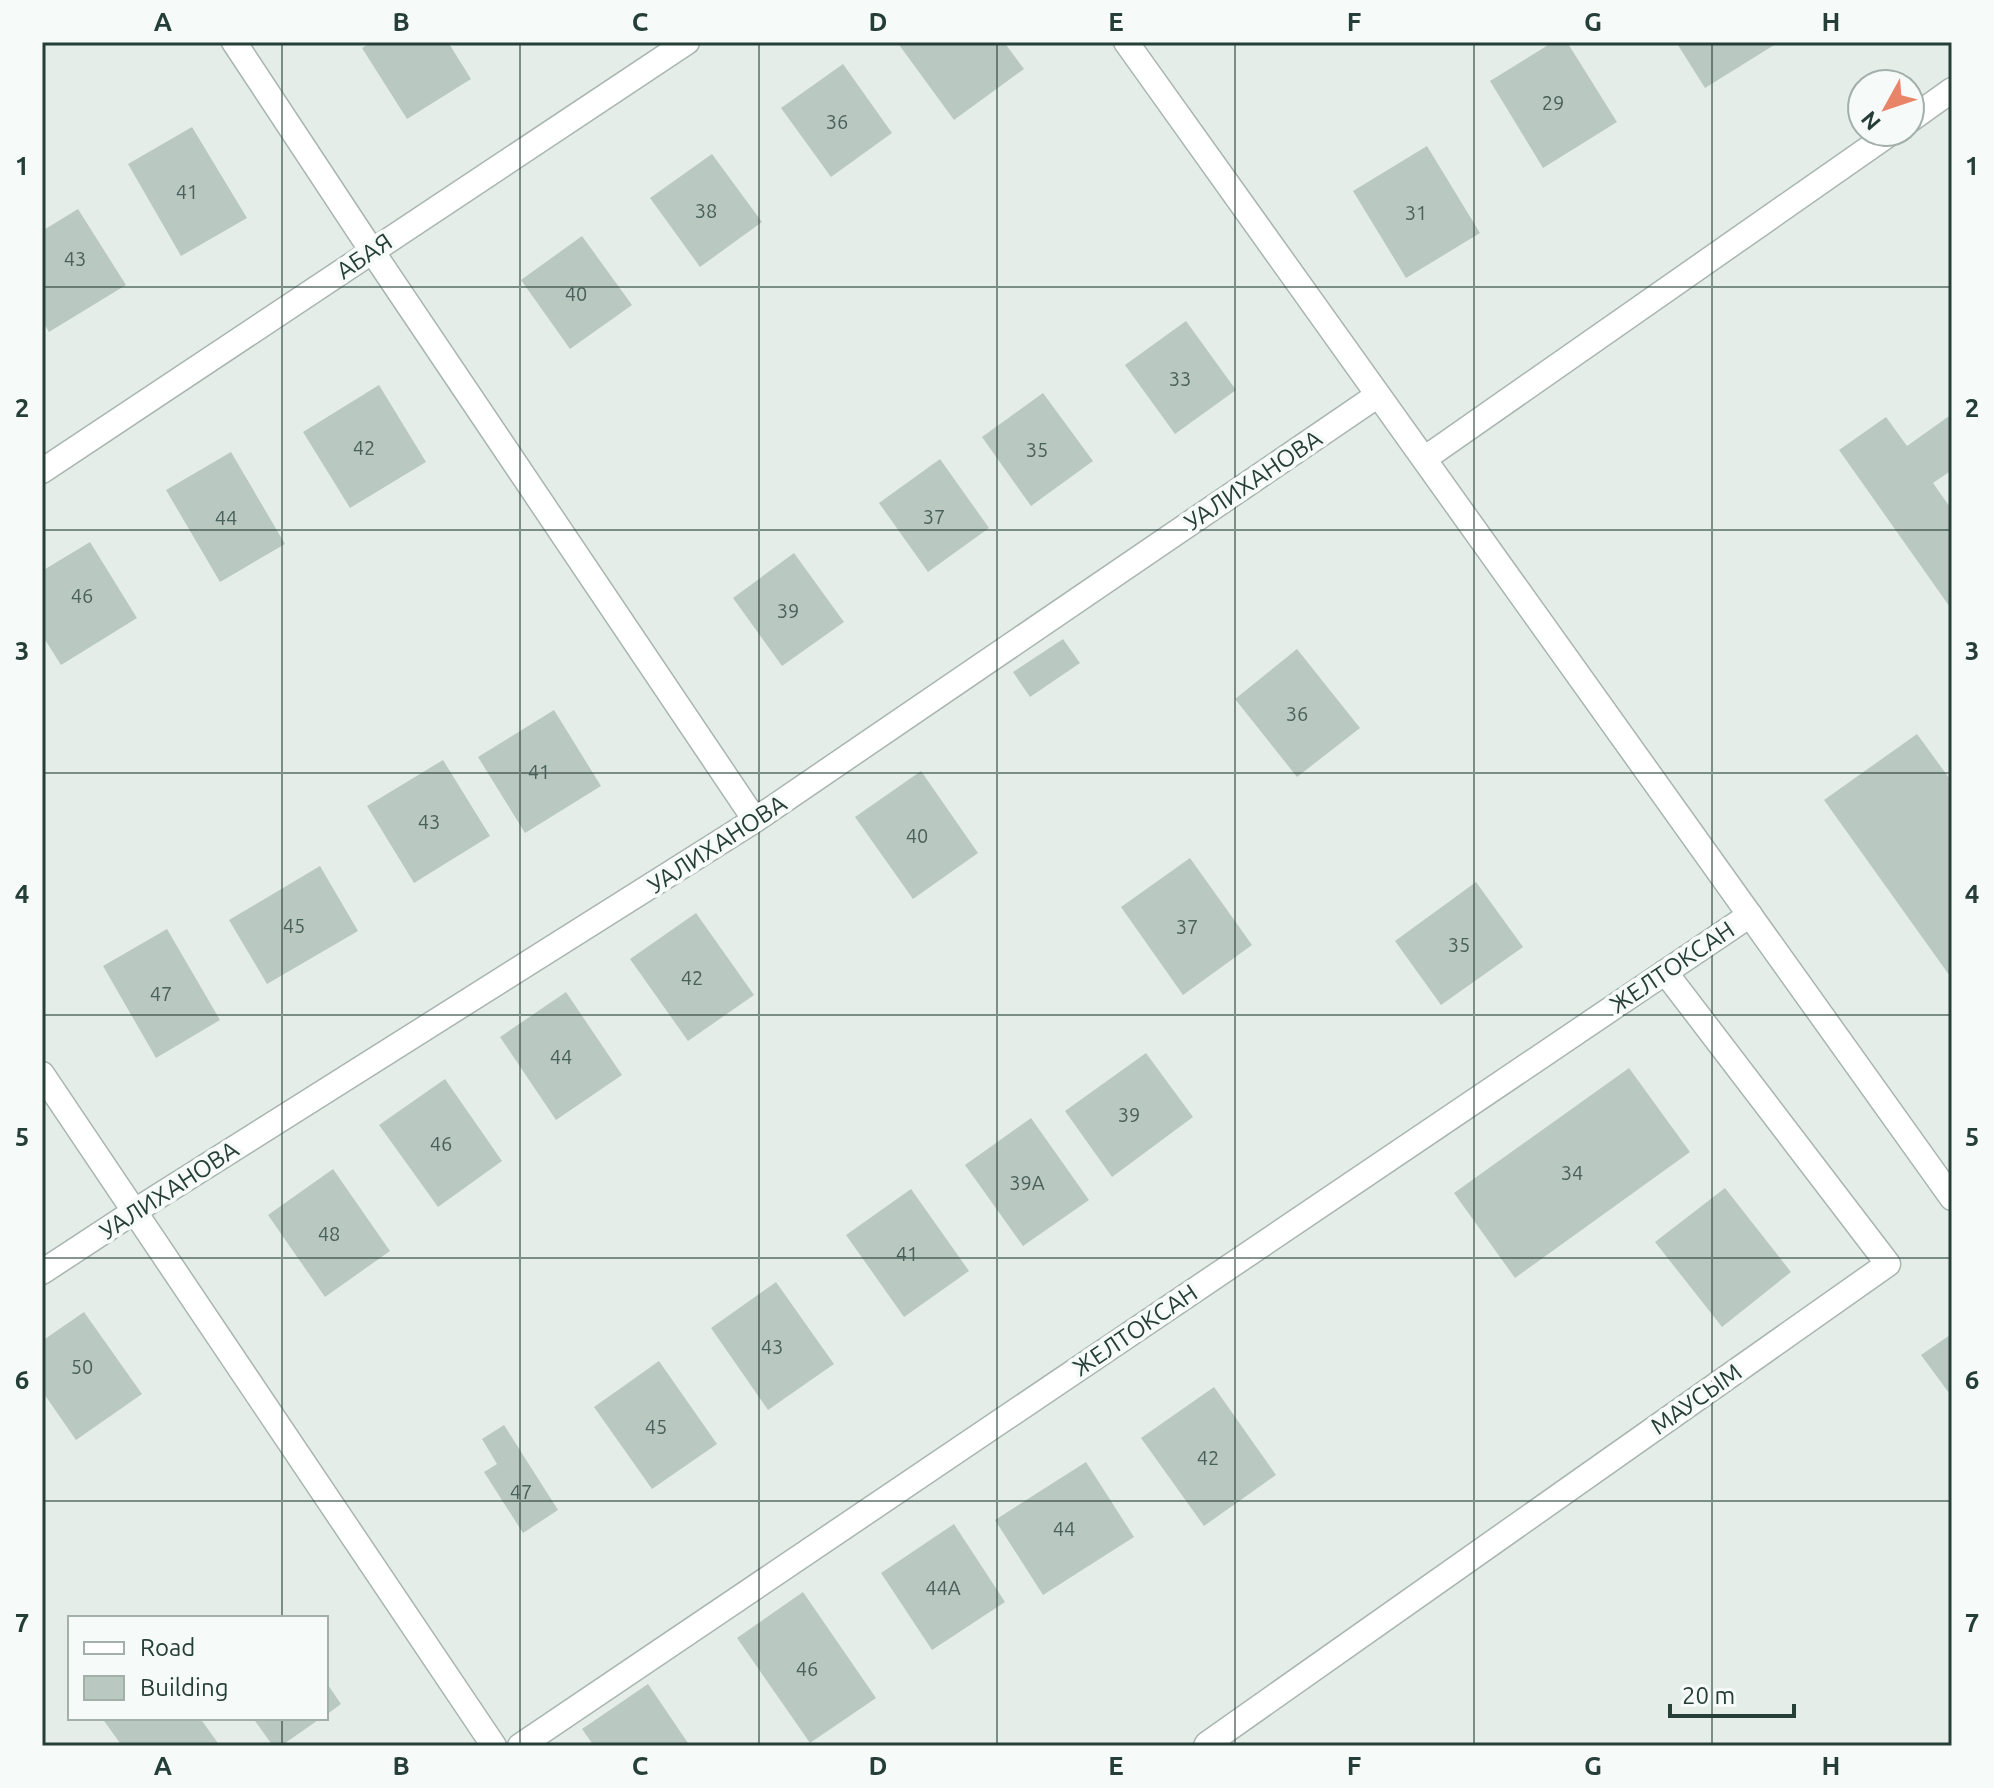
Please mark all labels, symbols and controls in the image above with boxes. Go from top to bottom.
text: A [154,7,173,36]
text: B [392,7,410,36]
text: C [632,7,649,36]
text: D [869,7,887,36]
text: E [1108,7,1124,36]
text: F [1347,7,1361,36]
text: G [1584,7,1602,36]
text: H [1822,7,1840,36]
north arrow [1846,68,1926,148]
house number: 29 [1542,91,1564,114]
text: N [1855,107,1885,136]
house number: 36 [826,110,848,133]
text: 1 [15,151,29,180]
text: 1 [1965,151,1979,180]
house number: 41 [176,180,198,203]
house number: 38 [695,199,717,222]
house number: 31 [1405,201,1427,224]
street label: АБАЯ [331,228,397,284]
house number: 43 [64,247,86,270]
house number: 40 [565,282,587,305]
house number: 33 [1169,367,1191,390]
text: 2 [15,393,29,422]
text: 2 [1965,393,1979,422]
street label: УАЛИХАНОВА [1179,424,1327,536]
house number: 42 [353,436,375,459]
house number: 35 [1026,438,1048,461]
house number: 37 [923,505,945,528]
house number: 44 [215,506,237,529]
house number: 46 [71,584,93,607]
house number: 39 [777,599,799,622]
text: 3 [15,636,29,665]
text: 3 [1965,636,1979,665]
house number: 36 [1286,702,1308,725]
house number: 41 [528,760,550,783]
street label: УАЛИХАНОВА [643,789,792,899]
house number: 43 [418,810,440,833]
house number: 40 [906,824,928,847]
text: 4 [15,879,29,908]
text: 4 [1965,879,1979,908]
house number: 45 [283,914,305,937]
house number: 37 [1176,915,1198,938]
street label: ЖЕЛТОКСАН [1605,916,1739,1018]
house number: 35 [1448,933,1470,956]
house number: 42 [681,966,703,989]
house number: 47 [150,982,172,1005]
house number: 44 [550,1045,572,1068]
house number: 39 [1118,1103,1140,1126]
text: 5 [15,1122,29,1151]
text: 5 [1965,1122,1979,1151]
house number: 46 [430,1132,452,1155]
street label: УАЛИХАНОВА [95,1135,244,1245]
house number: 34 [1561,1161,1583,1184]
house number: 39А [1009,1171,1045,1194]
house number: 48 [318,1222,340,1245]
house number: 41 [896,1242,918,1265]
street label: ЖЕЛТОКСАН [1068,1279,1202,1381]
house number: 43 [761,1335,783,1358]
house number: 50 [71,1355,93,1378]
street label: МАУСЫМ [1646,1358,1746,1440]
text: 6 [15,1365,29,1394]
text: 6 [1965,1365,1979,1394]
house number: 45 [645,1415,667,1438]
house number: 42 [1197,1446,1219,1469]
house number: 47 [510,1480,532,1503]
house number: 44 [1053,1517,1075,1540]
house number: 44А [925,1576,961,1599]
text: 7 [15,1608,29,1637]
text: 7 [1965,1608,1979,1637]
legend [68,1616,328,1720]
text: Road [140,1634,195,1661]
house number: 46 [796,1657,818,1680]
scale bar [1670,1668,1794,1718]
text: Building [140,1674,228,1701]
text: 20 m [1682,1682,1735,1709]
text: A [154,1751,173,1780]
text: B [392,1751,410,1780]
text: C [632,1751,649,1780]
text: D [869,1751,887,1780]
text: E [1108,1751,1124,1780]
text: F [1347,1751,1361,1780]
text: G [1584,1751,1602,1780]
text: H [1822,1751,1840,1780]

